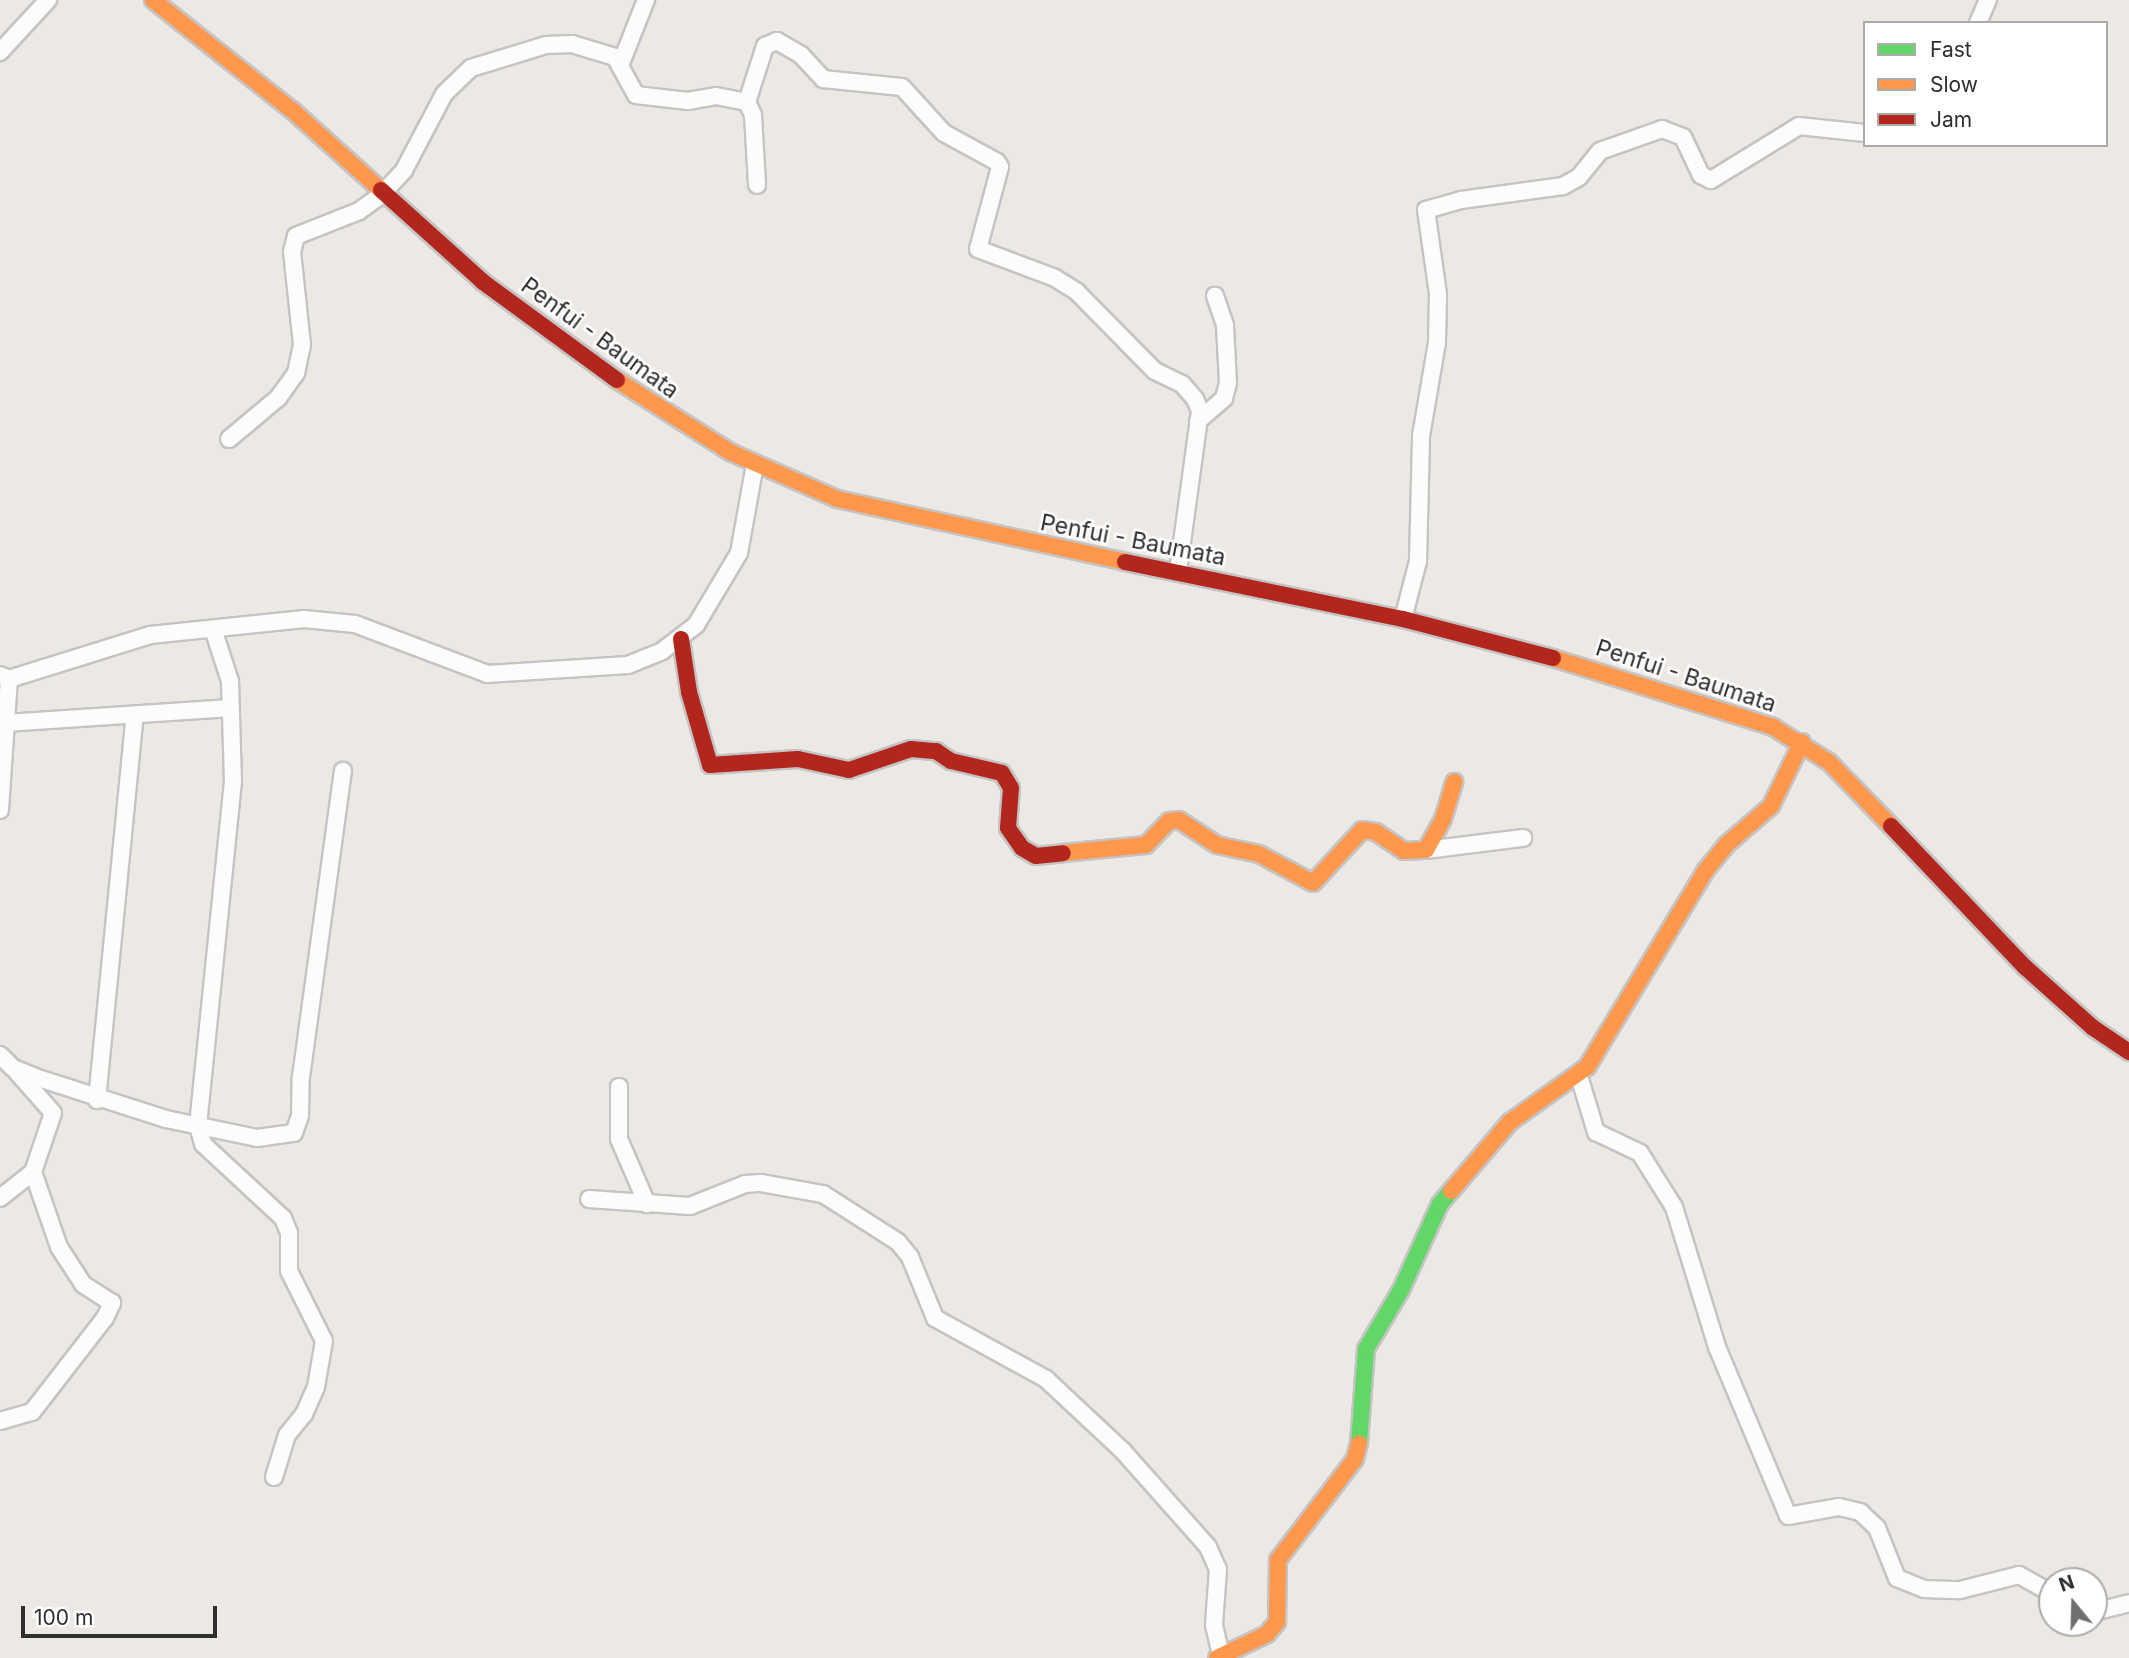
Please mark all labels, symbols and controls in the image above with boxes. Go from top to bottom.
legend [1863,21,2108,147]
text: Fast [1930,37,1972,62]
text: Slow [1930,72,1978,97]
text: Jam [1930,107,1972,132]
street label: Penfui - Baumata [516,272,684,404]
street label: Penfui - Baumata [1038,509,1228,571]
street label: Penfui - Baumata [1592,634,1780,718]
north arrow [2038,1567,2108,1637]
text: N [2056,1570,2077,1597]
scale bar [24,1592,220,1636]
text: 100 m [34,1605,93,1630]

